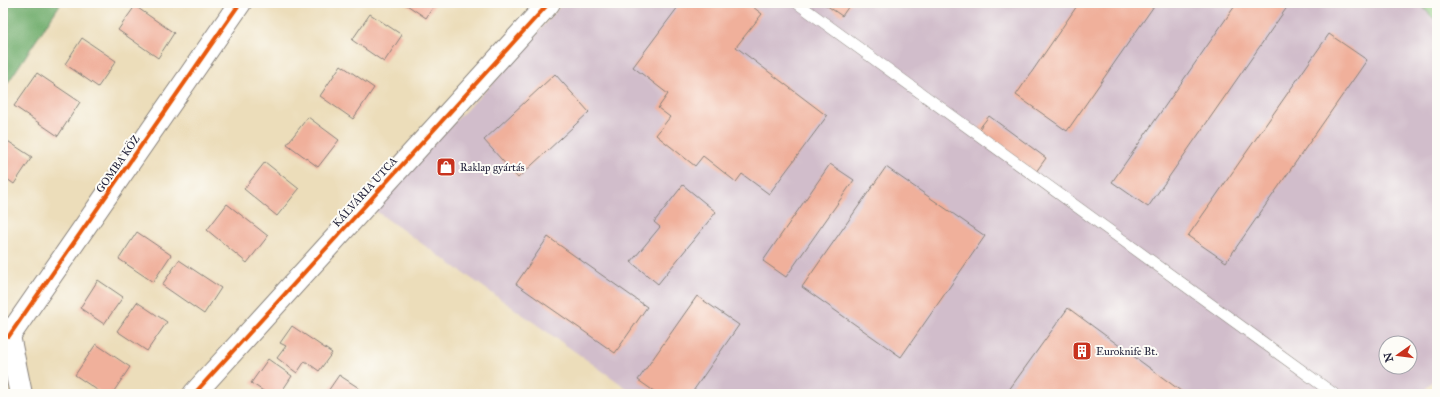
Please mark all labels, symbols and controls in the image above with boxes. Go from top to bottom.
street label: GOMBA KÖZ [93,132,143,195]
street label: KÁLVÁRIA UTCA [330,154,400,230]
shop icon: Raklap gyártás [435,156,457,178]
place label: Raklap gyártás [460,161,525,174]
north arrow [1378,335,1418,375]
building icon: Euroknife Bt. [1071,340,1093,362]
place label: Euroknife Bt. [1096,345,1157,358]
text: N [1381,351,1396,363]

